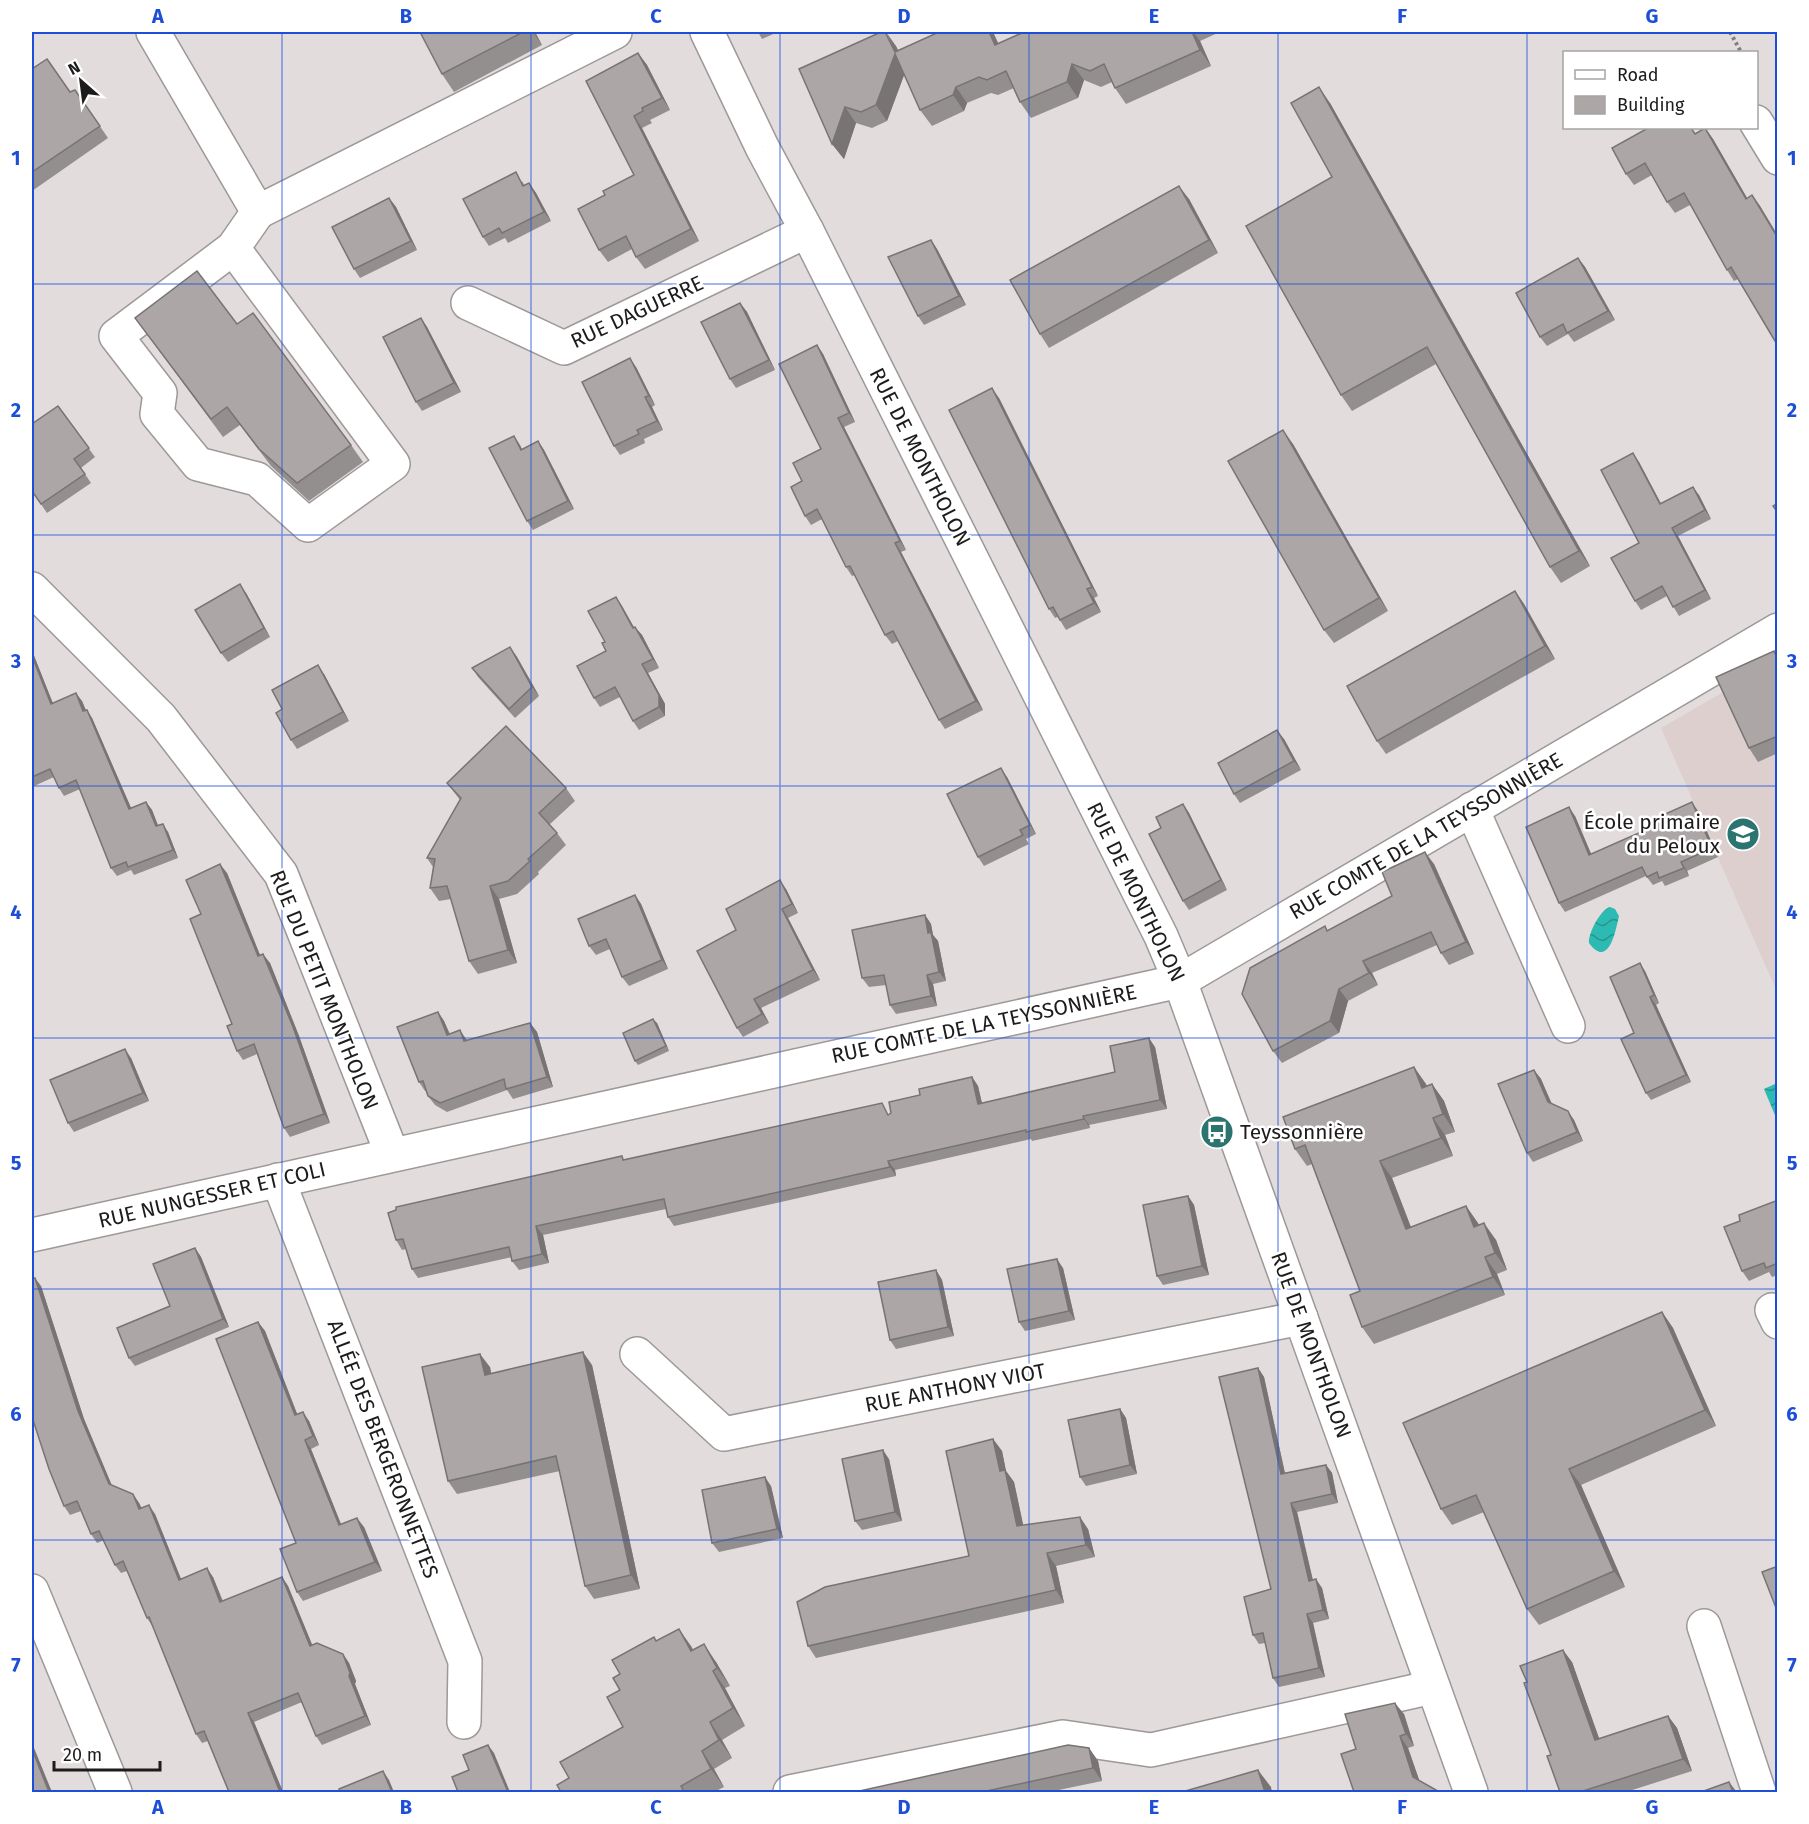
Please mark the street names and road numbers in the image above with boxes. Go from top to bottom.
street label: RUE DAGUERRE [567,270,707,354]
street label: RUE DE MONTHOLON [864,363,976,551]
street label: RUE COMTE DE LA TEYSSONNIÈRE [1285,747,1567,925]
street label: RUE DE MONTHOLON [1081,798,1191,986]
street label: RUE DU PETIT MONTHOLON [264,866,384,1114]
street label: RUE COMTE DE LA TEYSSONNIÈRE [829,979,1139,1069]
street label: RUE NUNGESSER ET COLI [96,1156,328,1234]
street label: RUE DE MONTHOLON [1265,1248,1357,1442]
street label: ALLÉE DES BERGERONNETTES [322,1316,444,1582]
street label: RUE ANTHONY VIOT [863,1358,1048,1418]

